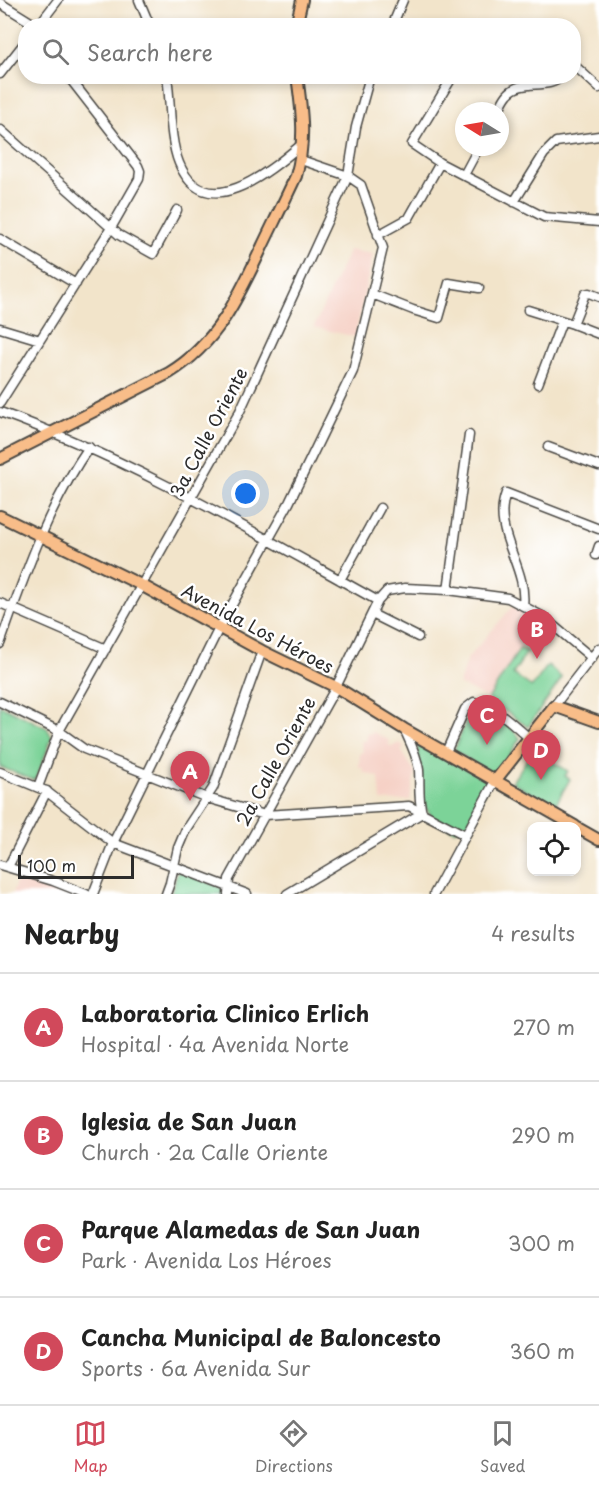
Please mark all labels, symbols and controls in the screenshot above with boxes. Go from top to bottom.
search box [18,18,581,84]
icon: search [39,35,72,68]
text: Search here [87,35,213,68]
north arrow [455,102,509,156]
street label: 3a Calle Oriente [162,362,254,502]
your location [231,479,260,508]
street label: Avenida Los Héroes [177,576,339,680]
pin: B [518,610,556,659]
street label: 2a Calle Oriente [228,691,322,831]
pin: C [468,696,506,745]
pin: D [522,730,560,780]
pin: A [170,752,210,801]
map controls [527,822,581,876]
button: locate [527,822,581,876]
scale bar [18,852,134,880]
text: 100 m [27,853,76,877]
text: Nearby [24,914,119,953]
text: 4 results [491,918,575,948]
text: Laboratoria Clinico Erlich [81,996,369,1029]
text: A [36,1012,51,1042]
text: 270 m [512,1012,575,1042]
text: Hospital · 4a Avenida Norte [81,1029,349,1059]
text: Iglesia de San Juan [81,1104,297,1137]
text: B [37,1120,50,1150]
text: 290 m [511,1120,575,1150]
text: Church · 2a Calle Oriente [81,1137,328,1167]
text: Parque Alamedas de San Juan [81,1212,420,1245]
text: C [36,1228,51,1258]
text: 300 m [508,1228,575,1258]
text: Park · Avenida Los Héroes [81,1245,332,1275]
text: Cancha Municipal de Baloncesto [81,1320,441,1353]
text: D [36,1336,51,1366]
text: 360 m [509,1336,575,1366]
text: Sports · 6a Avenida Sur [81,1353,310,1383]
tab: Map [74,1417,108,1477]
tab: Directions [255,1417,333,1477]
tab: Saved [480,1417,525,1477]

